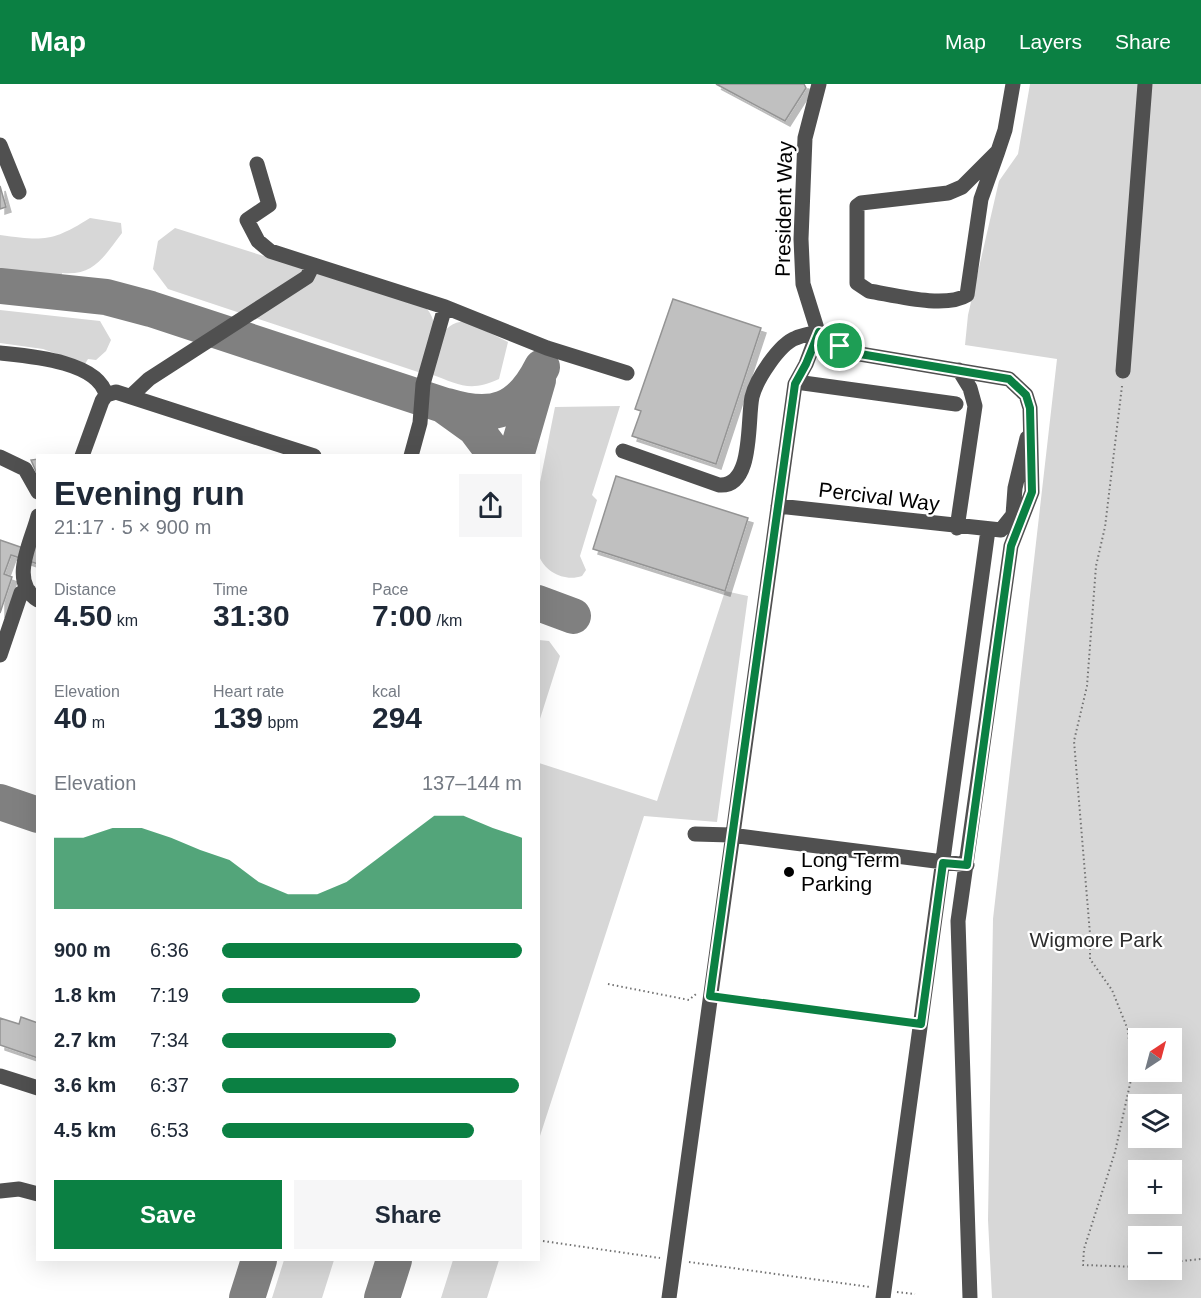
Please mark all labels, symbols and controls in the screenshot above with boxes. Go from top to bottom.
text: Map [30,26,86,57]
text: Map [945,30,986,53]
text: Layers [1019,30,1082,53]
text: Share [1115,30,1171,53]
street label: President Way [771,140,796,277]
pin [814,320,865,371]
icon: arrive [823,329,856,362]
button: share [459,474,522,537]
text: Evening run [54,475,245,512]
street label: Percival Way [817,478,941,515]
text: 21:17 · 5 × 900 m [54,516,211,538]
text: Distance [54,581,116,598]
text: Time [213,581,248,598]
text: Pace [372,581,408,598]
text: 4.50 [54,599,112,632]
text: 31:30 [213,599,290,632]
text: 7:00 [372,599,432,632]
text: km [112,612,138,629]
text: /km [432,612,462,629]
text: Elevation [54,683,120,700]
text: Heart rate [213,683,284,700]
text: kcal [372,683,400,700]
text: 40 [54,701,87,734]
text: 139 [213,701,263,734]
text: 294 [372,701,422,734]
text: m [87,714,105,731]
text: bpm [263,714,299,731]
text: Elevation [54,772,136,794]
text: 137–144 m [422,772,522,794]
place label: Long Term Parking [801,848,900,895]
marker: Long Term Parking [782,865,796,879]
park label: Wigmore Park [1029,928,1163,951]
text: 900 m [54,939,111,961]
text: 6:36 [150,939,189,961]
text: 1.8 km [54,984,116,1006]
text: 7:19 [150,984,189,1006]
north arrow [1128,1028,1182,1082]
map controls [1128,1028,1182,1280]
text: 2.7 km [54,1029,116,1051]
text: 7:34 [150,1029,189,1051]
text: 3.6 km [54,1074,116,1096]
text: 6:37 [150,1074,189,1096]
button: layers [1128,1094,1182,1148]
text: 4.5 km [54,1119,116,1141]
text: 6:53 [150,1119,189,1141]
button: + [1128,1160,1182,1214]
button: Save [54,1180,282,1249]
button: Share [294,1180,522,1249]
button: − [1128,1226,1182,1280]

